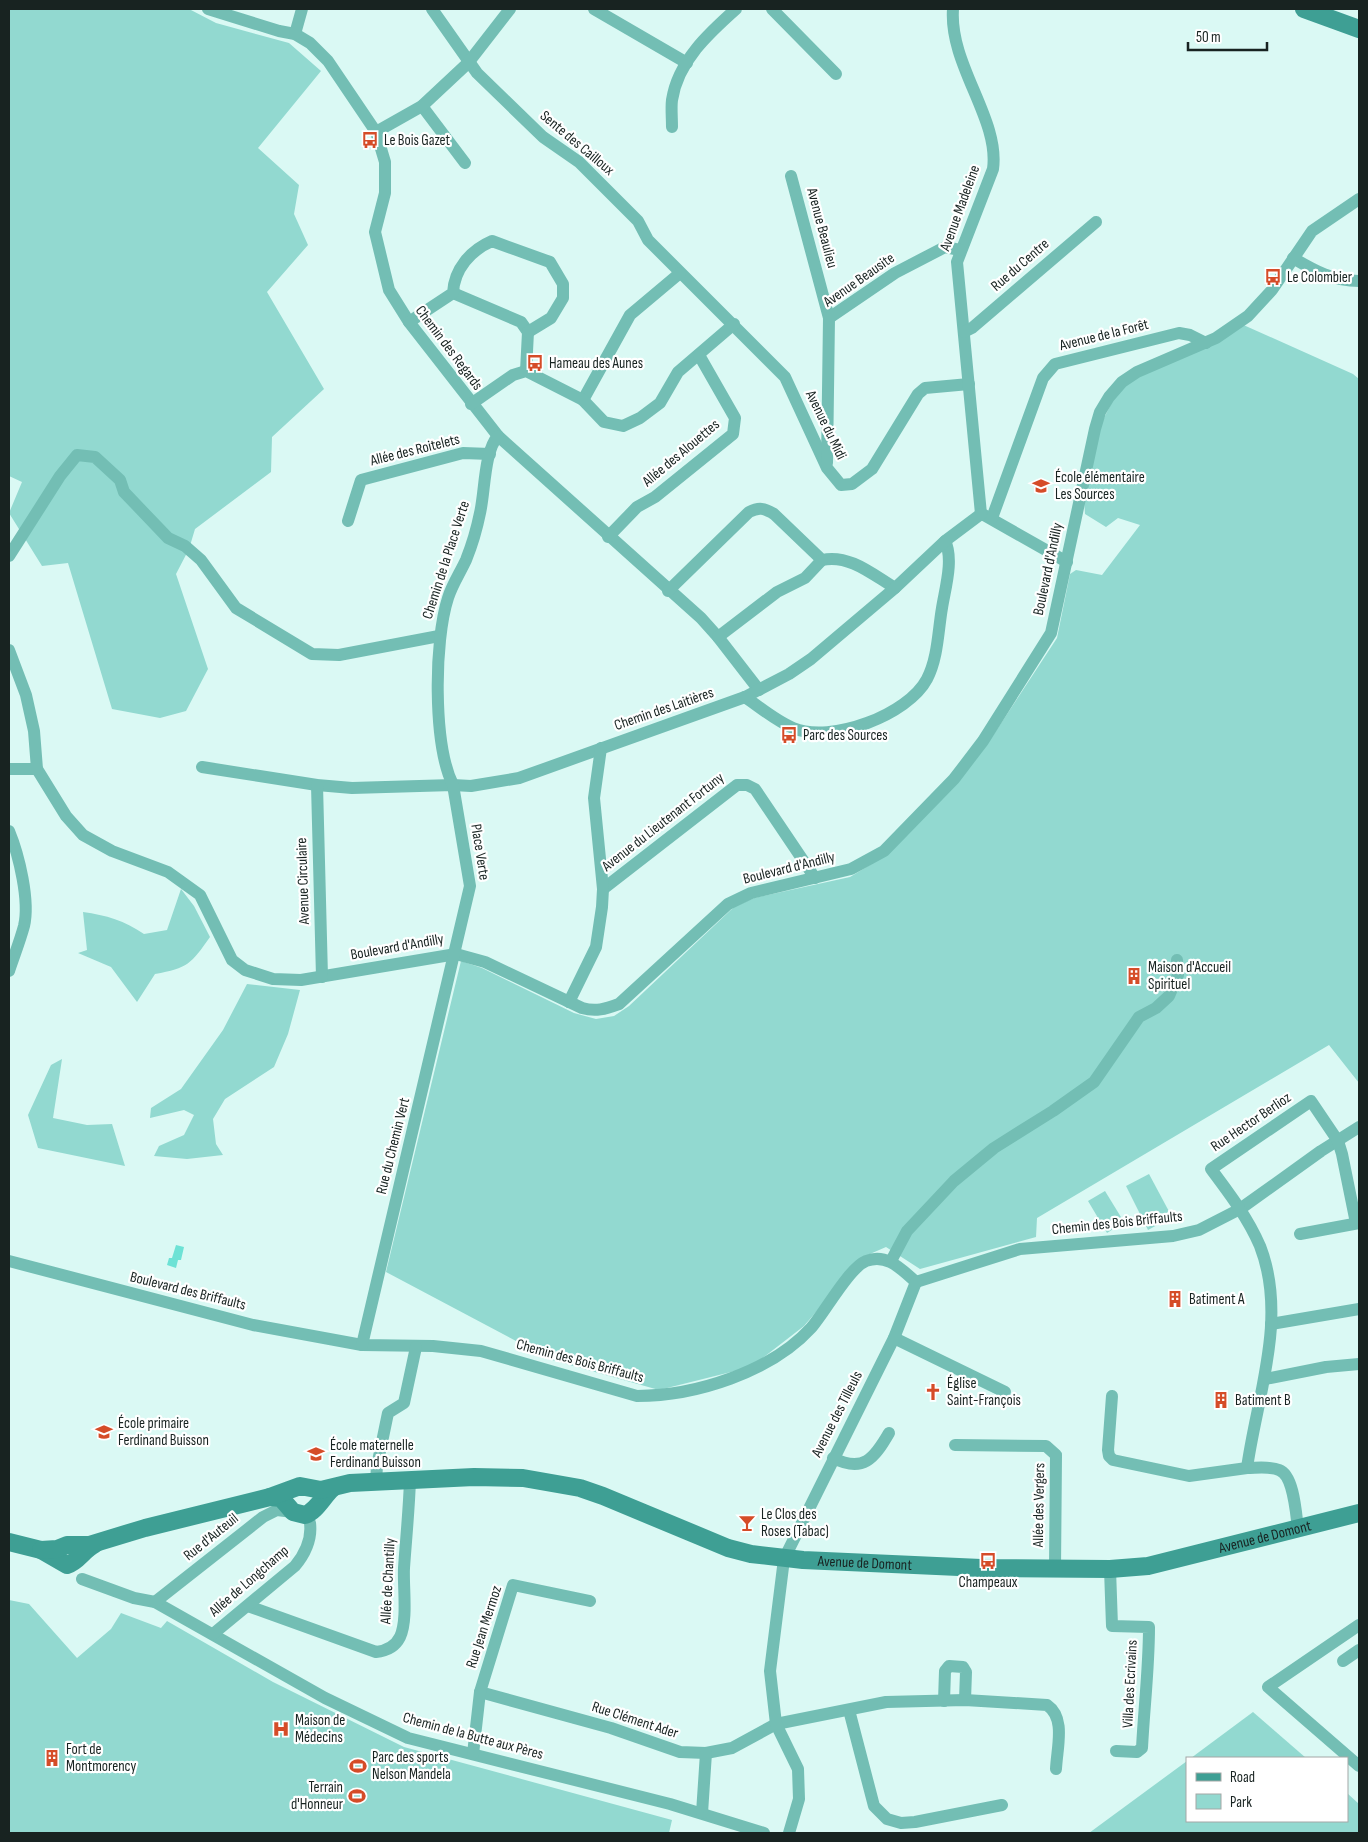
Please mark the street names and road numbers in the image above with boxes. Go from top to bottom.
street label: Sente des Cailloux [536,106,618,180]
street label: Avenue Madeleine [935,162,984,255]
street label: Avenue Beaulieu [802,185,842,270]
street label: Rue du Centre [987,235,1053,295]
street label: Avenue Beausite [819,249,898,312]
street label: Chemin des Regards [411,302,487,394]
street label: Avenue de la Forêt [1057,315,1151,355]
street label: Avenue du Midi [801,386,851,463]
street label: Allée des Alouettes [638,415,723,491]
street label: Allée des Roitelets [367,430,462,471]
street label: Chemin de la Place Verte [418,499,474,621]
street label: Boulevard d'Andilly [1029,521,1067,617]
street label: Chemin des Laitières [612,683,716,735]
street label: Avenue du Lieutenant Fortuny [597,768,728,876]
street label: Place Verte [466,823,494,881]
street label: Avenue Circulaire [292,837,314,926]
street label: Boulevard d'Andilly [741,847,837,889]
street label: Boulevard d'Andilly [349,929,445,965]
street label: Rue Hector Berlioz [1207,1088,1295,1156]
street label: Rue du Chemin Vert [372,1095,414,1196]
street label: Chemin des Bois Briffaults [1051,1207,1183,1239]
street label: Boulevard des Briffaults [128,1267,248,1315]
street label: Chemin des Bois Briffaults [514,1335,646,1387]
street label: Avenue des Tilleuls [807,1368,867,1461]
street label: Allée des Vergers [1029,1463,1049,1548]
street label: Rue d'Auteuil [180,1509,242,1565]
street label: Avenue de Domont [1216,1516,1313,1558]
street label: Allée de Chantilly [376,1537,400,1625]
street label: Allée de Longchamp [205,1541,293,1621]
street label: Avenue de Domont [816,1551,913,1574]
street label: Rue Jean Mermoz [462,1583,506,1671]
street label: Villa des Ecrivains [1118,1639,1142,1729]
street label: Rue Clément Ader [589,1697,681,1743]
street label: Chemin de la Butte aux Pères [401,1708,545,1764]

